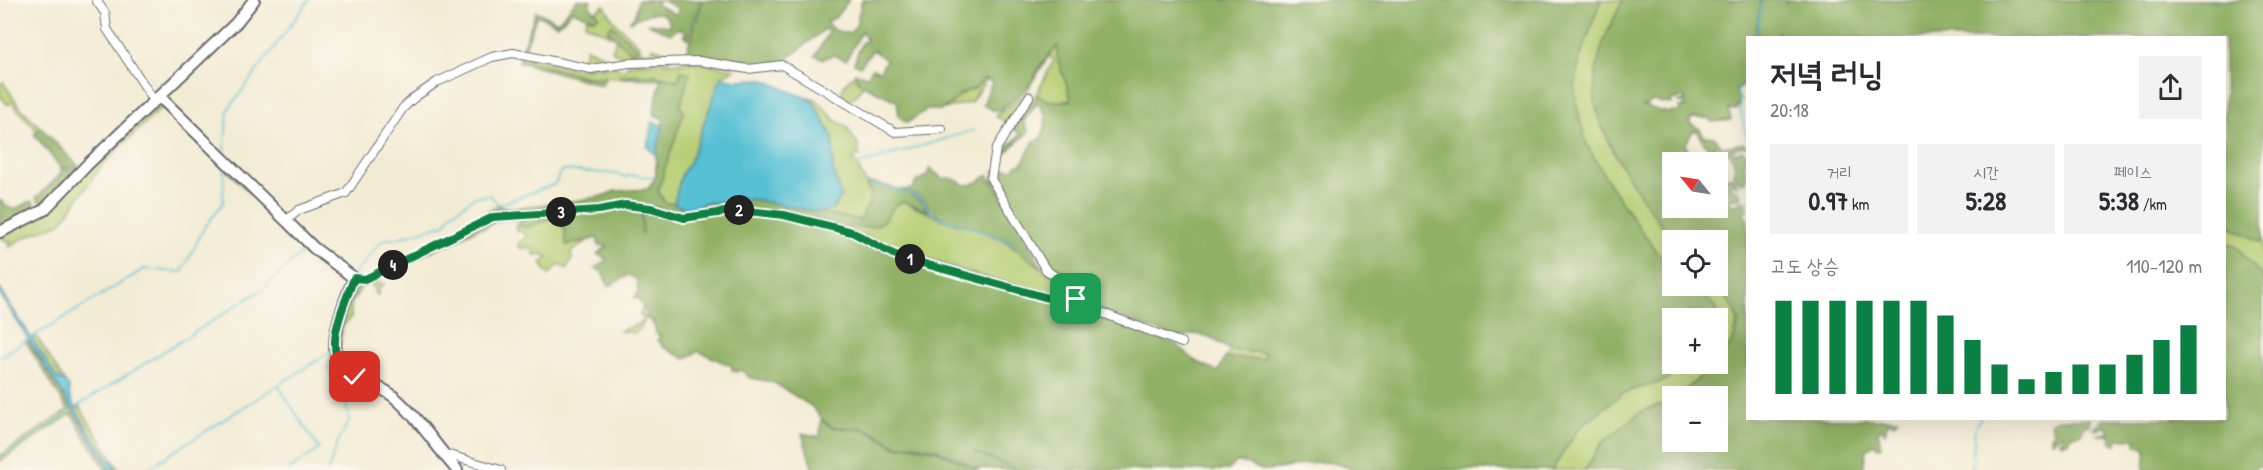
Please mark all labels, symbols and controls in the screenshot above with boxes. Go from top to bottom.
text: 저녁 러닝 [1770,51,1884,95]
button: share [2139,56,2202,119]
text: 20:18 [1770,96,1809,123]
north arrow [1662,152,1728,218]
map controls [1662,152,1728,452]
text: 거리 [1826,161,1852,183]
text: 시간 [1973,161,1999,183]
text: 페이스 [2114,161,2152,183]
text: 0.97 [1809,183,1848,218]
text: 5:28 [1966,183,2006,218]
text: 5:38 [2099,183,2139,218]
text: km [1848,193,1869,215]
text: /km [2139,193,2167,215]
pin: 2 [724,195,754,225]
pin: 3 [546,197,576,227]
text: 2 [735,199,743,221]
text: 3 [557,201,565,223]
button: locate [1662,230,1728,296]
pin: 1 [895,244,925,274]
text: 1 [907,248,913,270]
pin: 4 [378,250,408,280]
text: 고도 상승 [1770,252,1839,279]
text: 110–120 m [2126,252,2202,279]
text: 4 [390,254,396,276]
pin [1050,273,1101,324]
icon: arrive [1059,282,1092,315]
button: + [1662,308,1728,374]
pin [329,351,380,402]
icon: check [338,360,371,393]
button: − [1662,386,1728,452]

